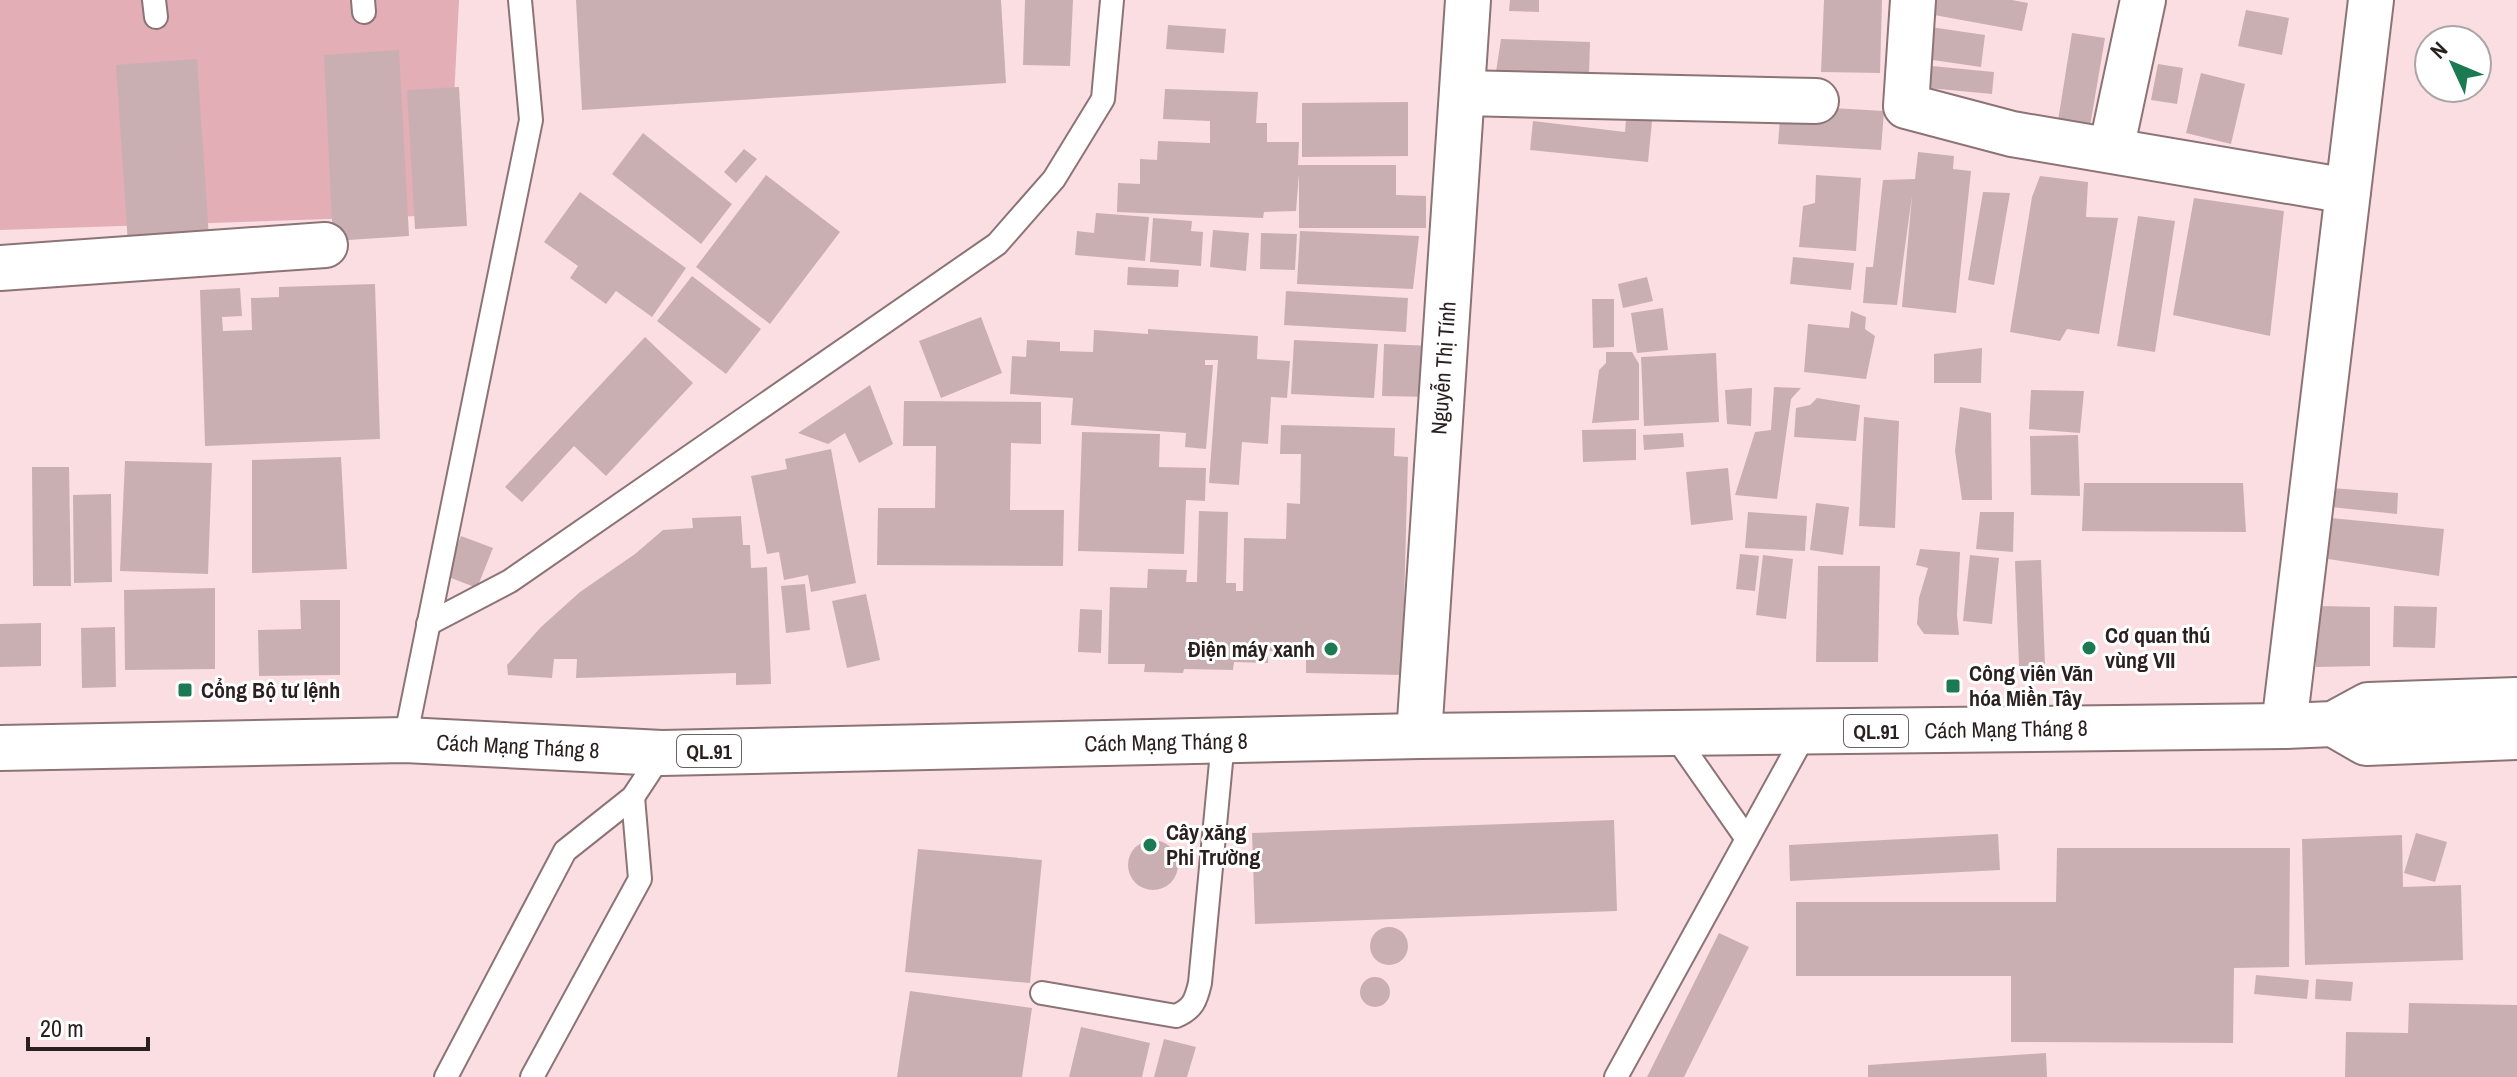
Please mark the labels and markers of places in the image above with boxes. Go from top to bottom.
place label: Cơ quan thú vùng VII [2105,620,2210,675]
place label: Điện máy xanh [1188,634,1315,664]
marker: Cơ quan thú vùng VII [2080,639,2098,657]
marker: Điện máy xanh [1322,640,1340,658]
place label: Công viên Văn hóa Miền Tây [1969,658,2093,713]
place label: Cổng Bộ tư lệnh [201,675,340,705]
marker: Công viên Văn hóa Miền Tây [1944,677,1962,695]
marker: Cổng Bộ tư lệnh [176,681,194,699]
place label: Cây xăng Phi Trường [1166,817,1260,872]
marker: Cây xăng Phi Trường [1141,836,1159,854]

